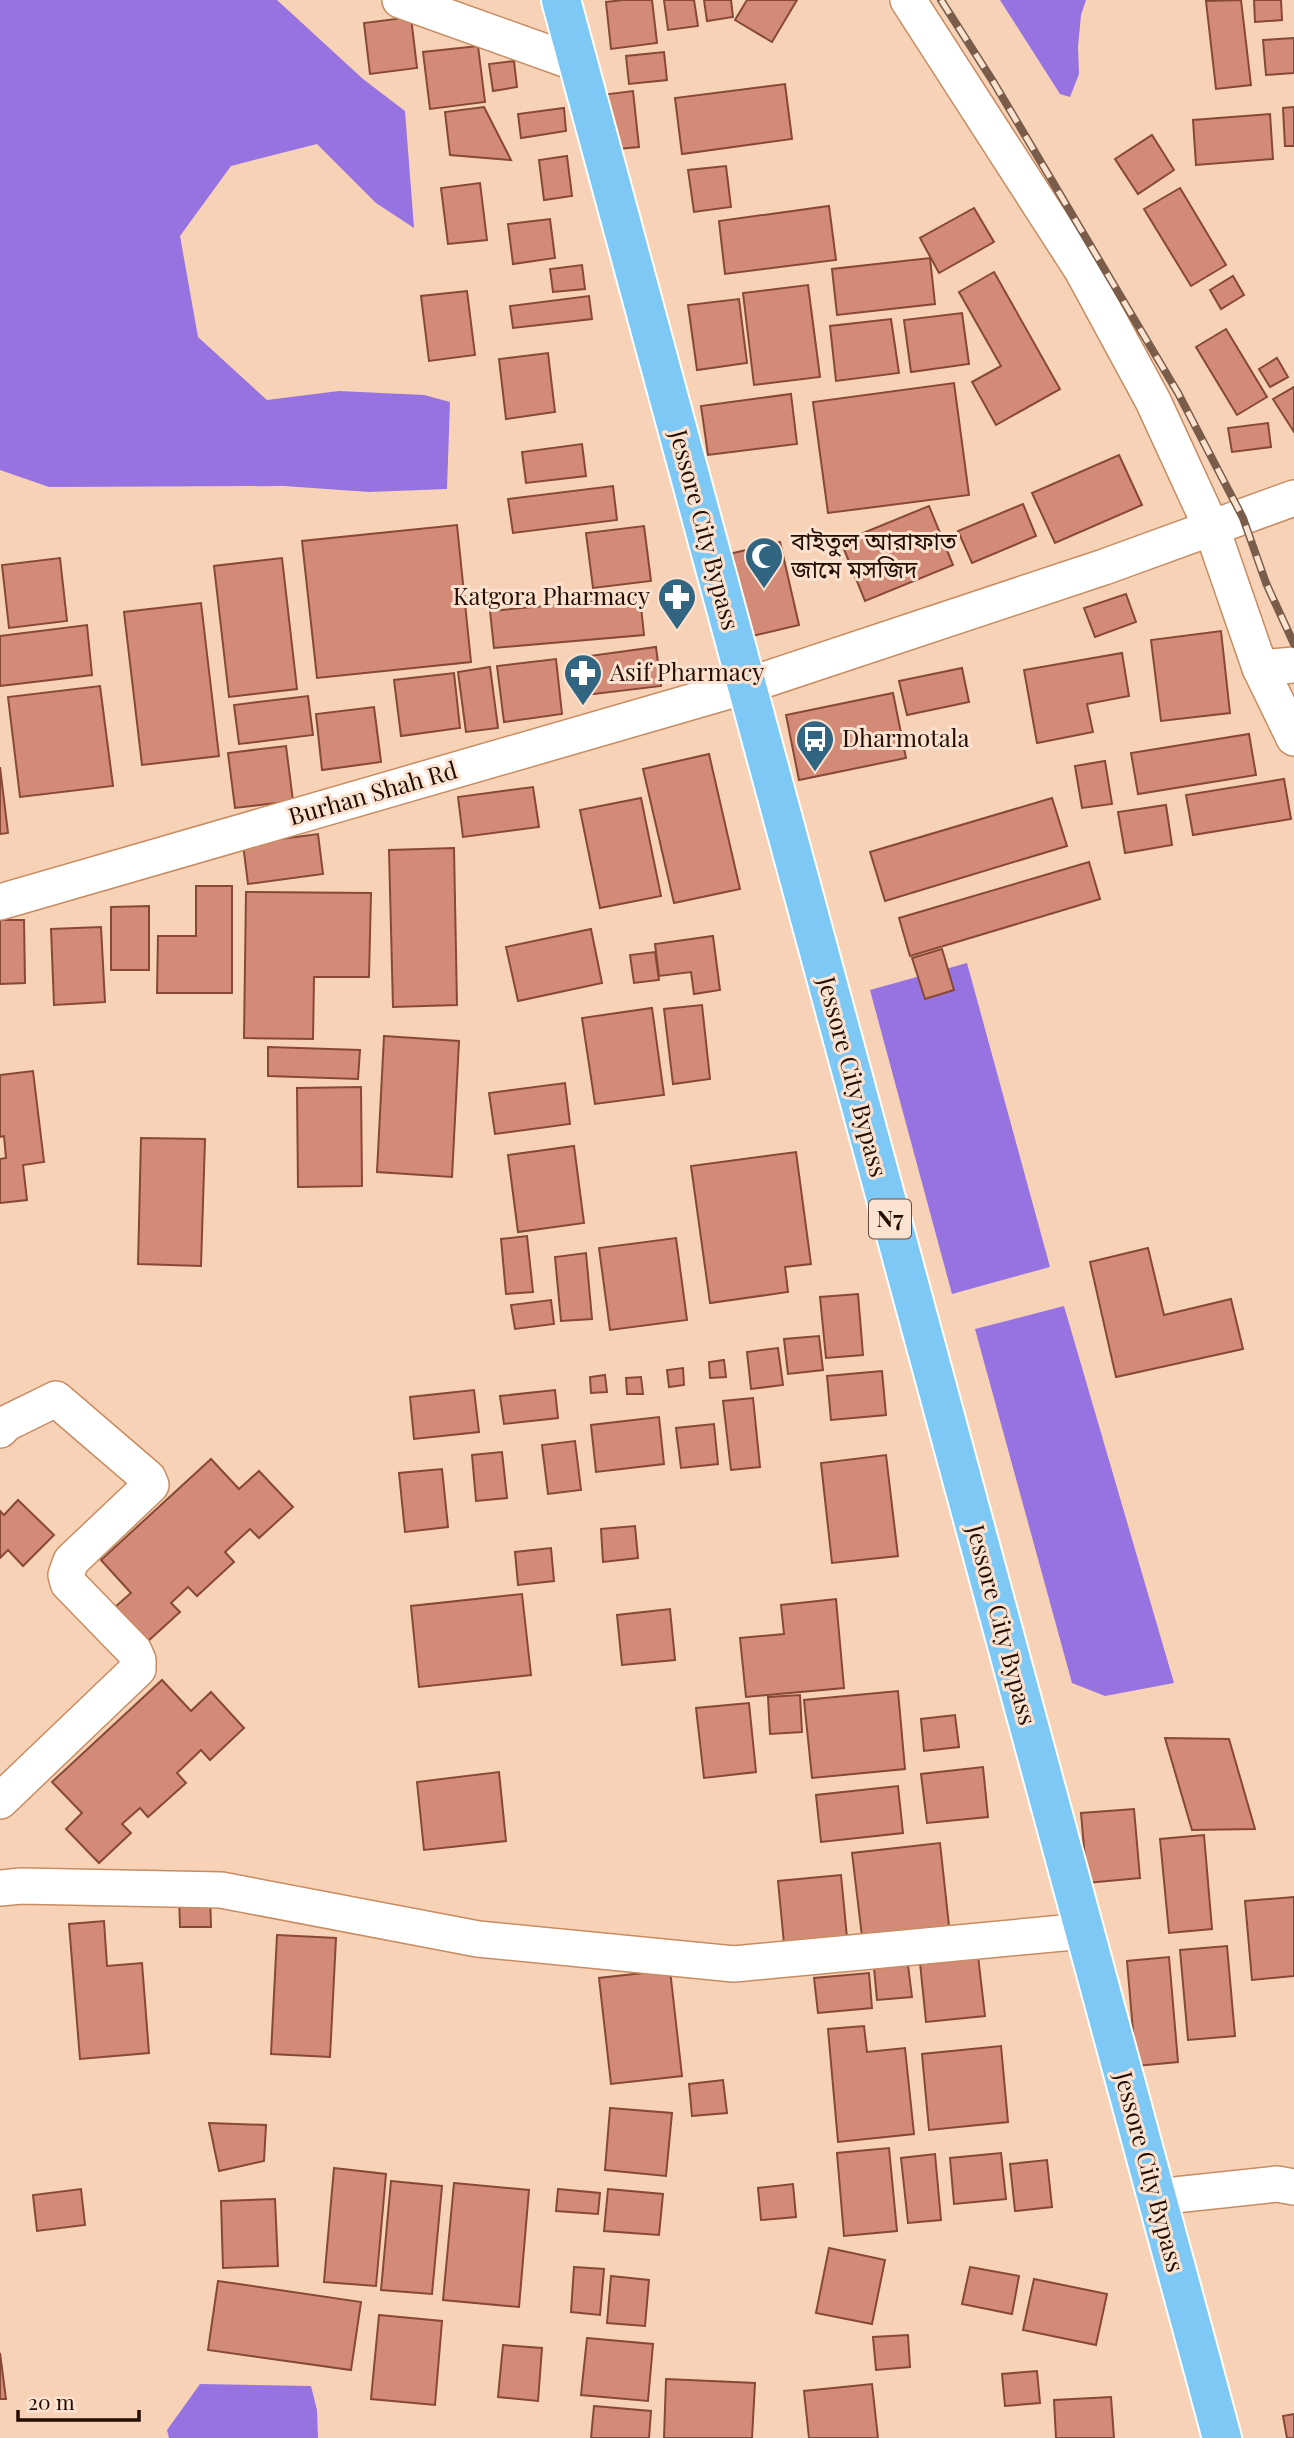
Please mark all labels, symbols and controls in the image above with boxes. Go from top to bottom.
street label: Jessore City Bypass [664,425,748,633]
place label: বাইতুল আরাফাত জামে মসজিদ [790,524,958,584]
mosque icon: বাইতুল আরাফাত জামে মসজিদ [743,535,785,590]
pharmacy icon: Katgora Pharmacy [656,576,698,631]
place label: Katgora Pharmacy [453,579,650,611]
pharmacy icon: Asif Pharmacy [562,652,604,707]
place label: Asif Pharmacy [609,655,764,687]
bus stop icon: Dharmotala [794,718,836,773]
place label: Dharmotala [842,721,970,753]
street label: Burhan Shah Rd [284,753,461,831]
street label: Jessore City Bypass [812,972,896,1180]
road number: N7 [869,1200,911,1238]
street label: Jessore City Bypass [961,1520,1045,1728]
street label: Jessore City Bypass [1109,2067,1193,2275]
scale bar [18,2378,138,2422]
text: 20 m [28,2387,75,2415]

